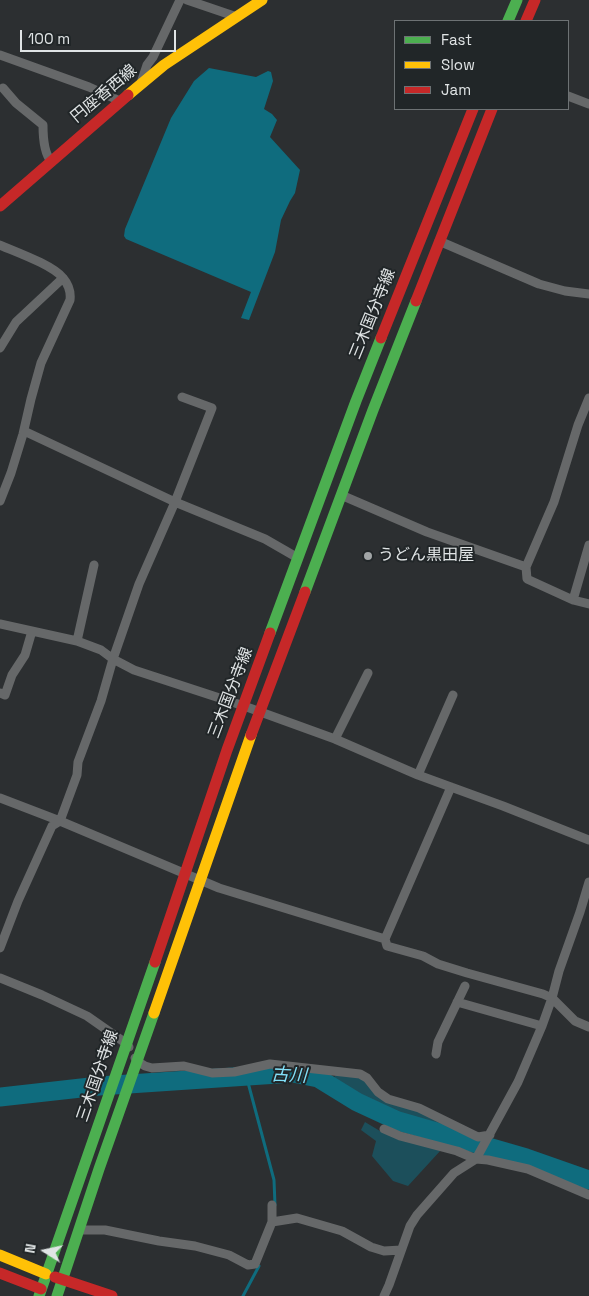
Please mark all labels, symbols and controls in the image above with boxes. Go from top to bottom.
scale bar [22,20,179,52]
legend [394,20,569,110]
text: 100 m [28,29,70,48]
text: Fast [441,30,472,49]
text: Slow [441,55,475,74]
street label: 円座香西線 [67,61,141,127]
text: Jam [441,80,471,99]
street label: 三木国分寺線 [346,266,400,362]
place label: うどん黒田屋 [378,546,474,566]
marker: うどん黒田屋 [362,550,374,562]
street label: 三木国分寺線 [205,645,257,741]
street label: 三木国分寺線 [73,1027,123,1125]
water label: 古川 [270,1064,308,1088]
north arrow [20,1226,70,1276]
text: N [21,1242,40,1255]

